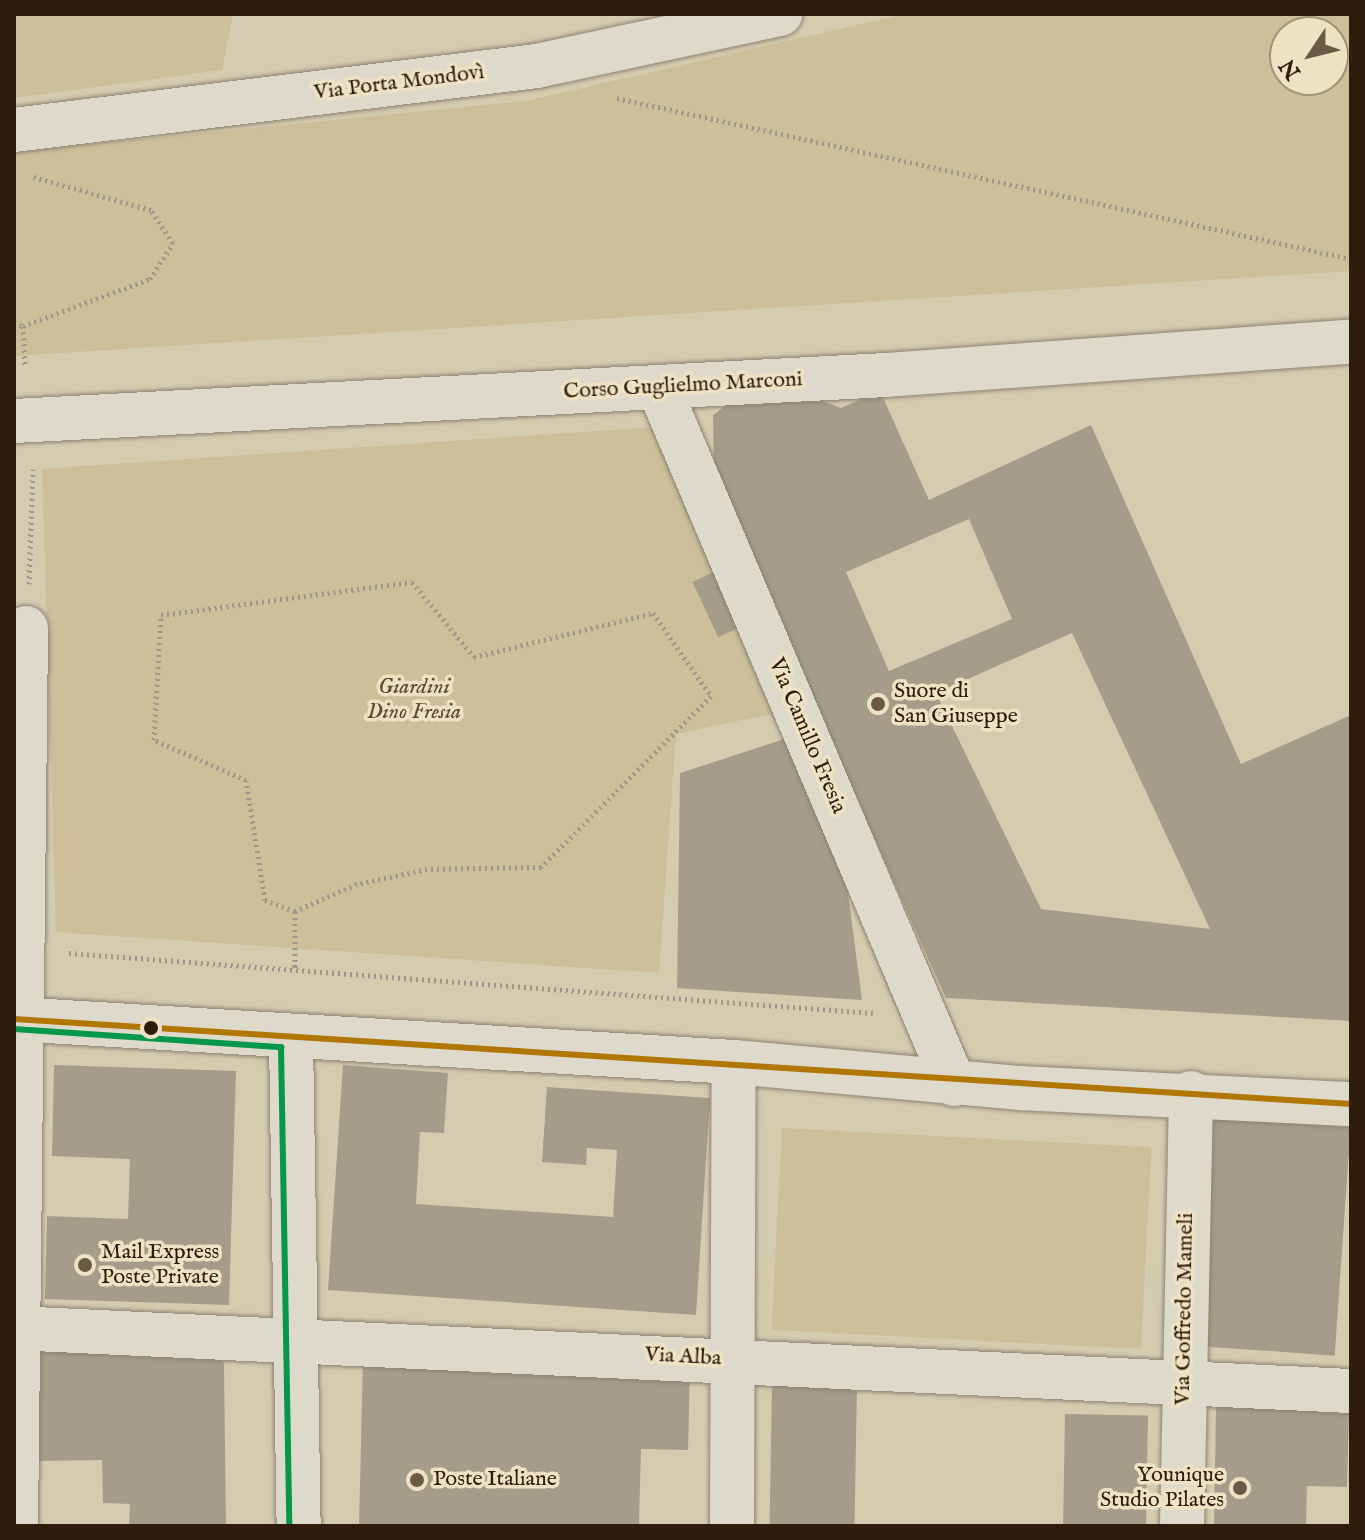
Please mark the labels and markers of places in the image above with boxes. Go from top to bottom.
place label: Suore di San Giuseppe [894,678,1018,730]
marker: Suore di San Giuseppe [869,695,887,713]
unlabelled marker [143,1020,159,1036]
place label: Mail Express Poste Private [101,1239,219,1290]
marker: Mail Express Poste Private [76,1256,94,1274]
place label: Younique Studio Pilates [1100,1462,1224,1514]
place label: Poste Italiane [433,1467,557,1493]
marker: Poste Italiane [408,1471,426,1489]
marker: Younique Studio Pilates [1231,1479,1249,1497]

